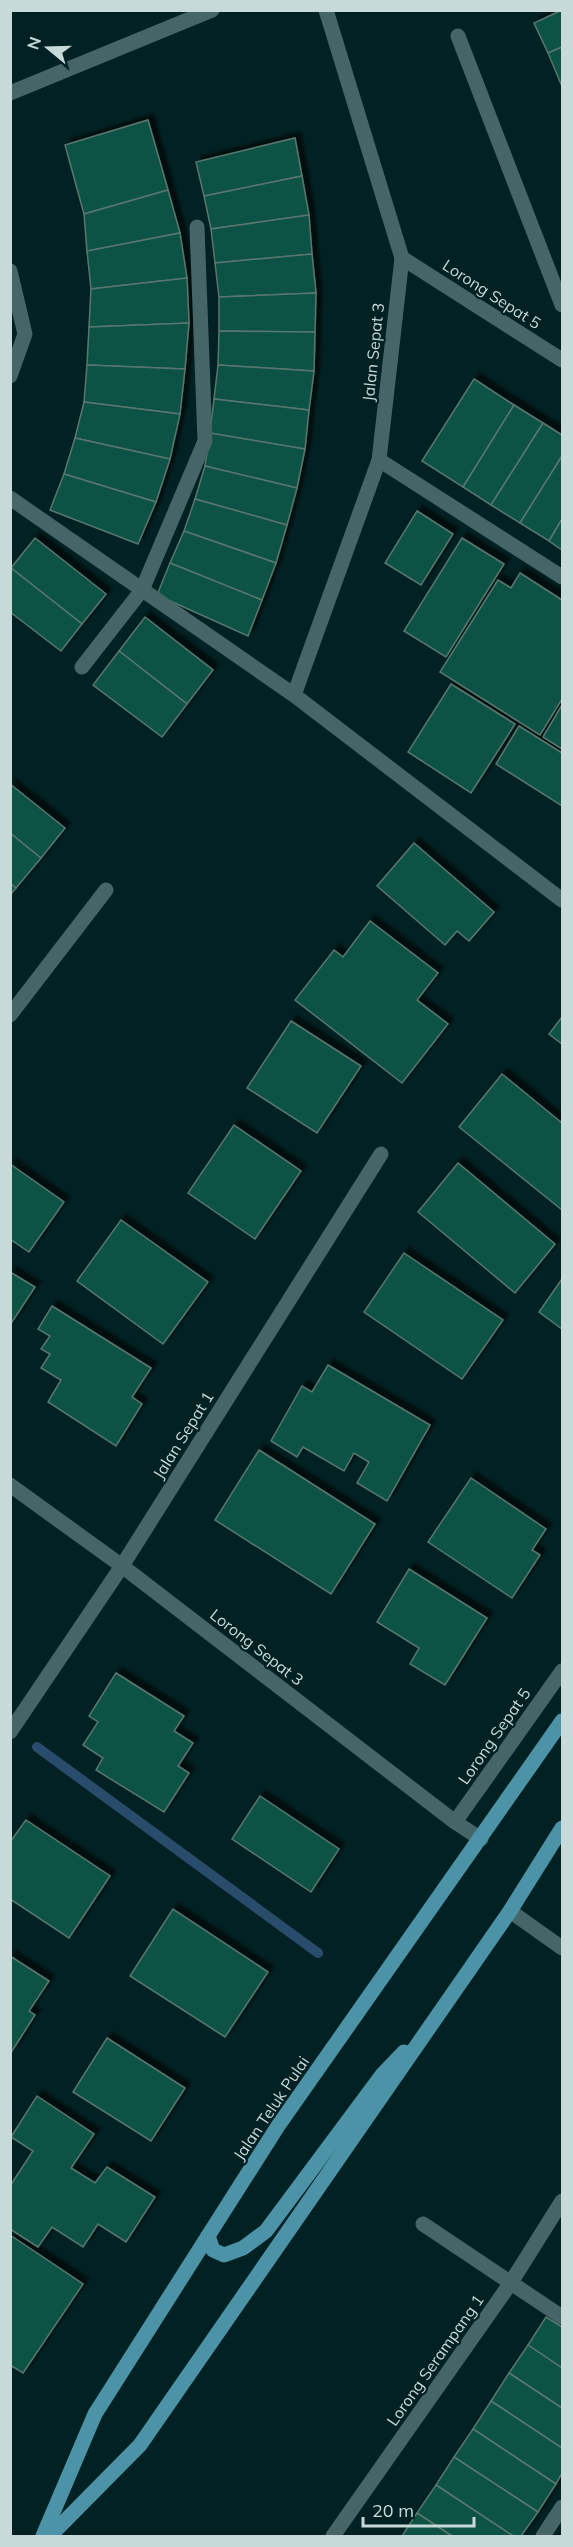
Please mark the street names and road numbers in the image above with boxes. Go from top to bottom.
street label: Lorong Sepat 5 [439,255,545,333]
street label: Jalan Sepat 3 [358,302,388,402]
street label: Jalan Sepat 1 [148,1388,218,1482]
street label: Lorong Sepat 3 [206,1604,308,1690]
street label: Lorong Sepat 5 [453,1684,535,1788]
street label: Jalan Teluk Pulai [229,2052,313,2164]
street label: Lorong Serampang 1 [382,2290,488,2430]

